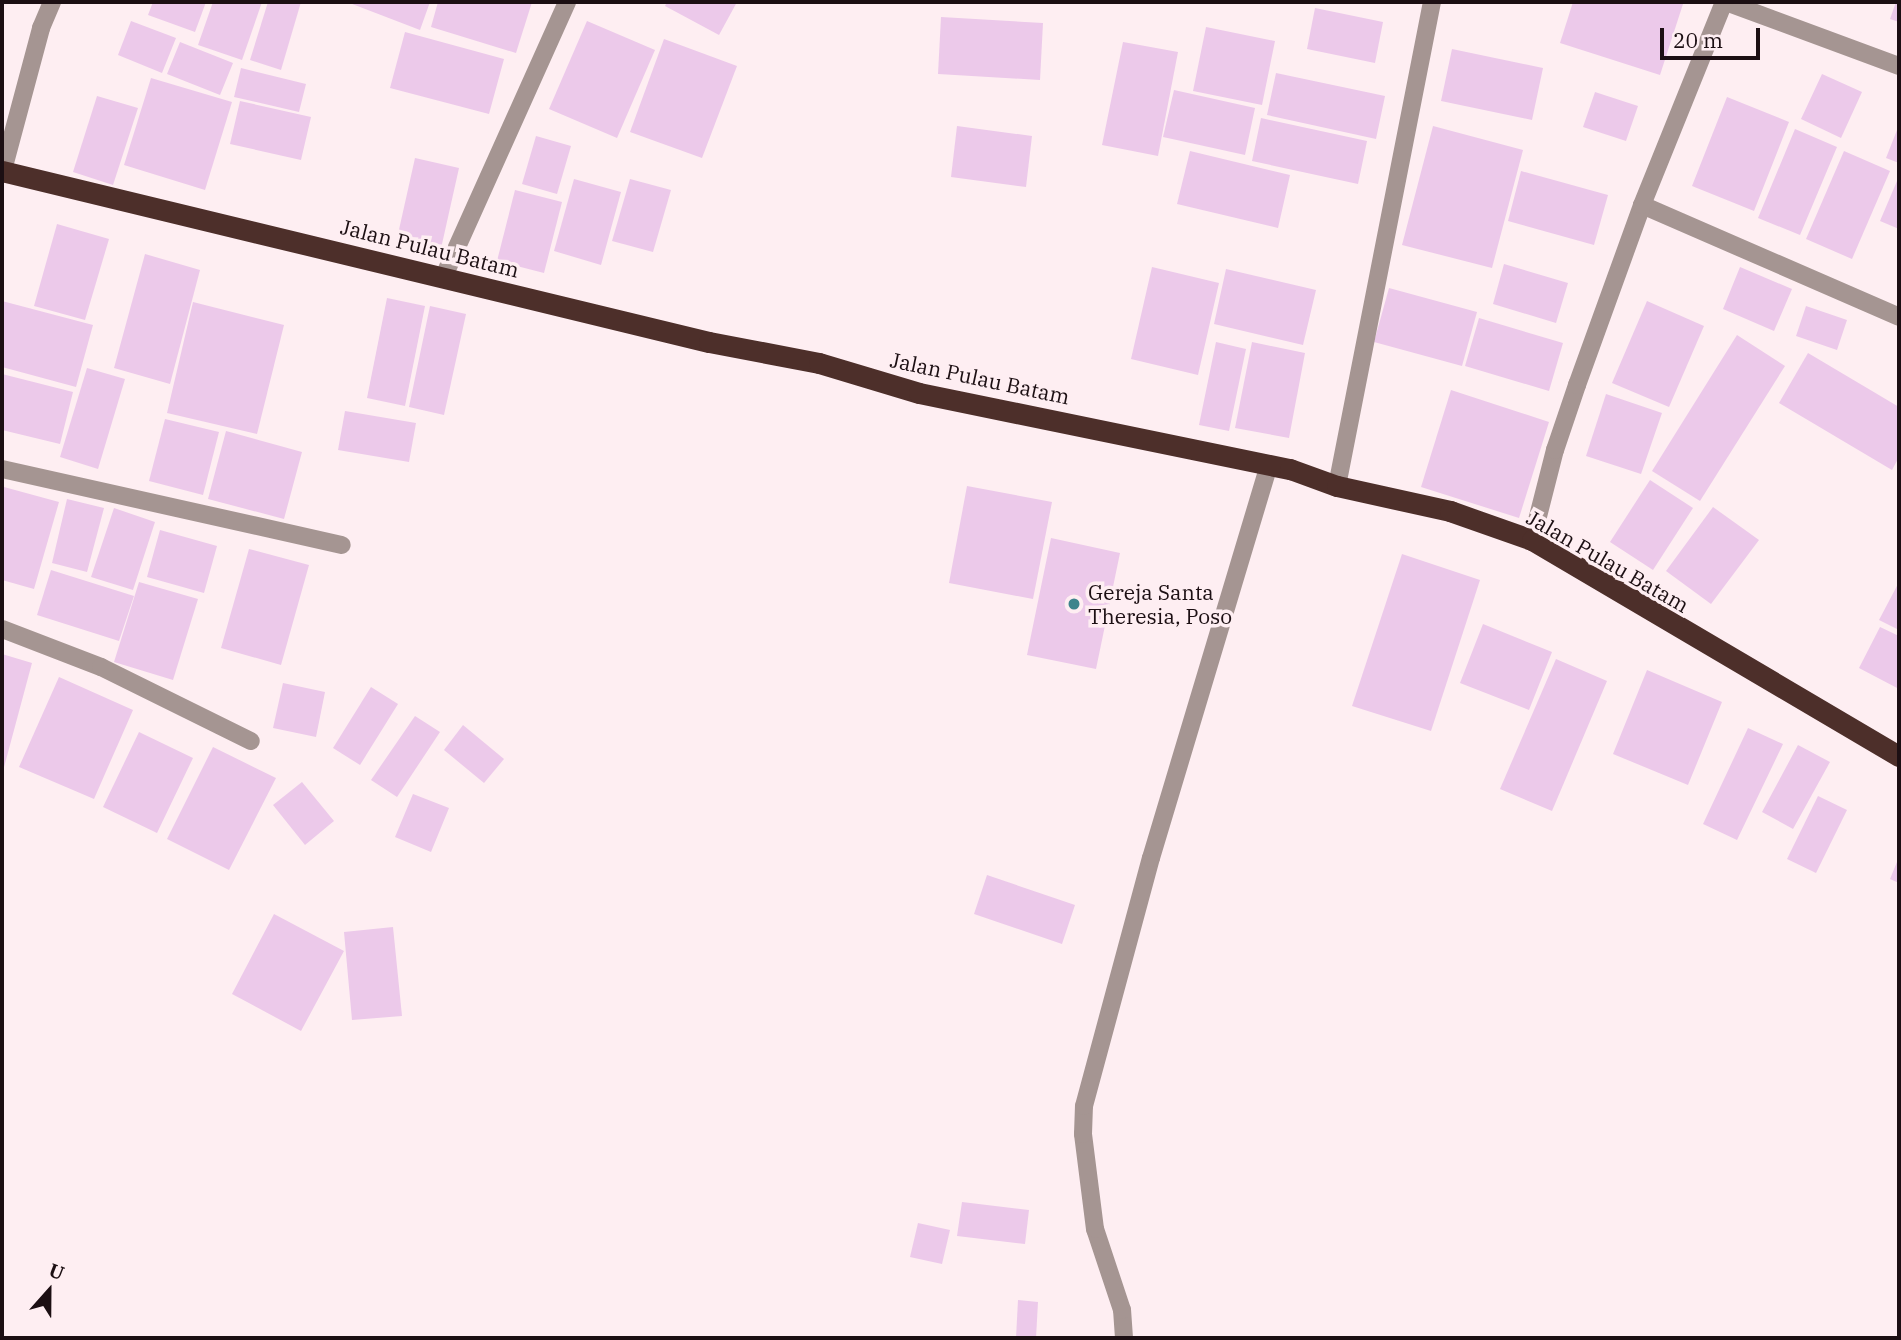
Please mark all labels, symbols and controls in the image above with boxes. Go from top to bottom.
scale bar [1663,14,1763,58]
text: 20 m [1673,26,1723,54]
street label: Jalan Pulau Batam [338,214,522,282]
street label: Jalan Pulau Batam [888,347,1072,409]
street label: Jalan Pulau Batam [1523,504,1693,618]
place label: Gereja Santa Theresia, Poso [1088,579,1232,629]
marker: Gereja Santa Theresia, Poso [1066,596,1082,612]
north arrow [14,1256,84,1326]
text: U [45,1258,68,1285]

